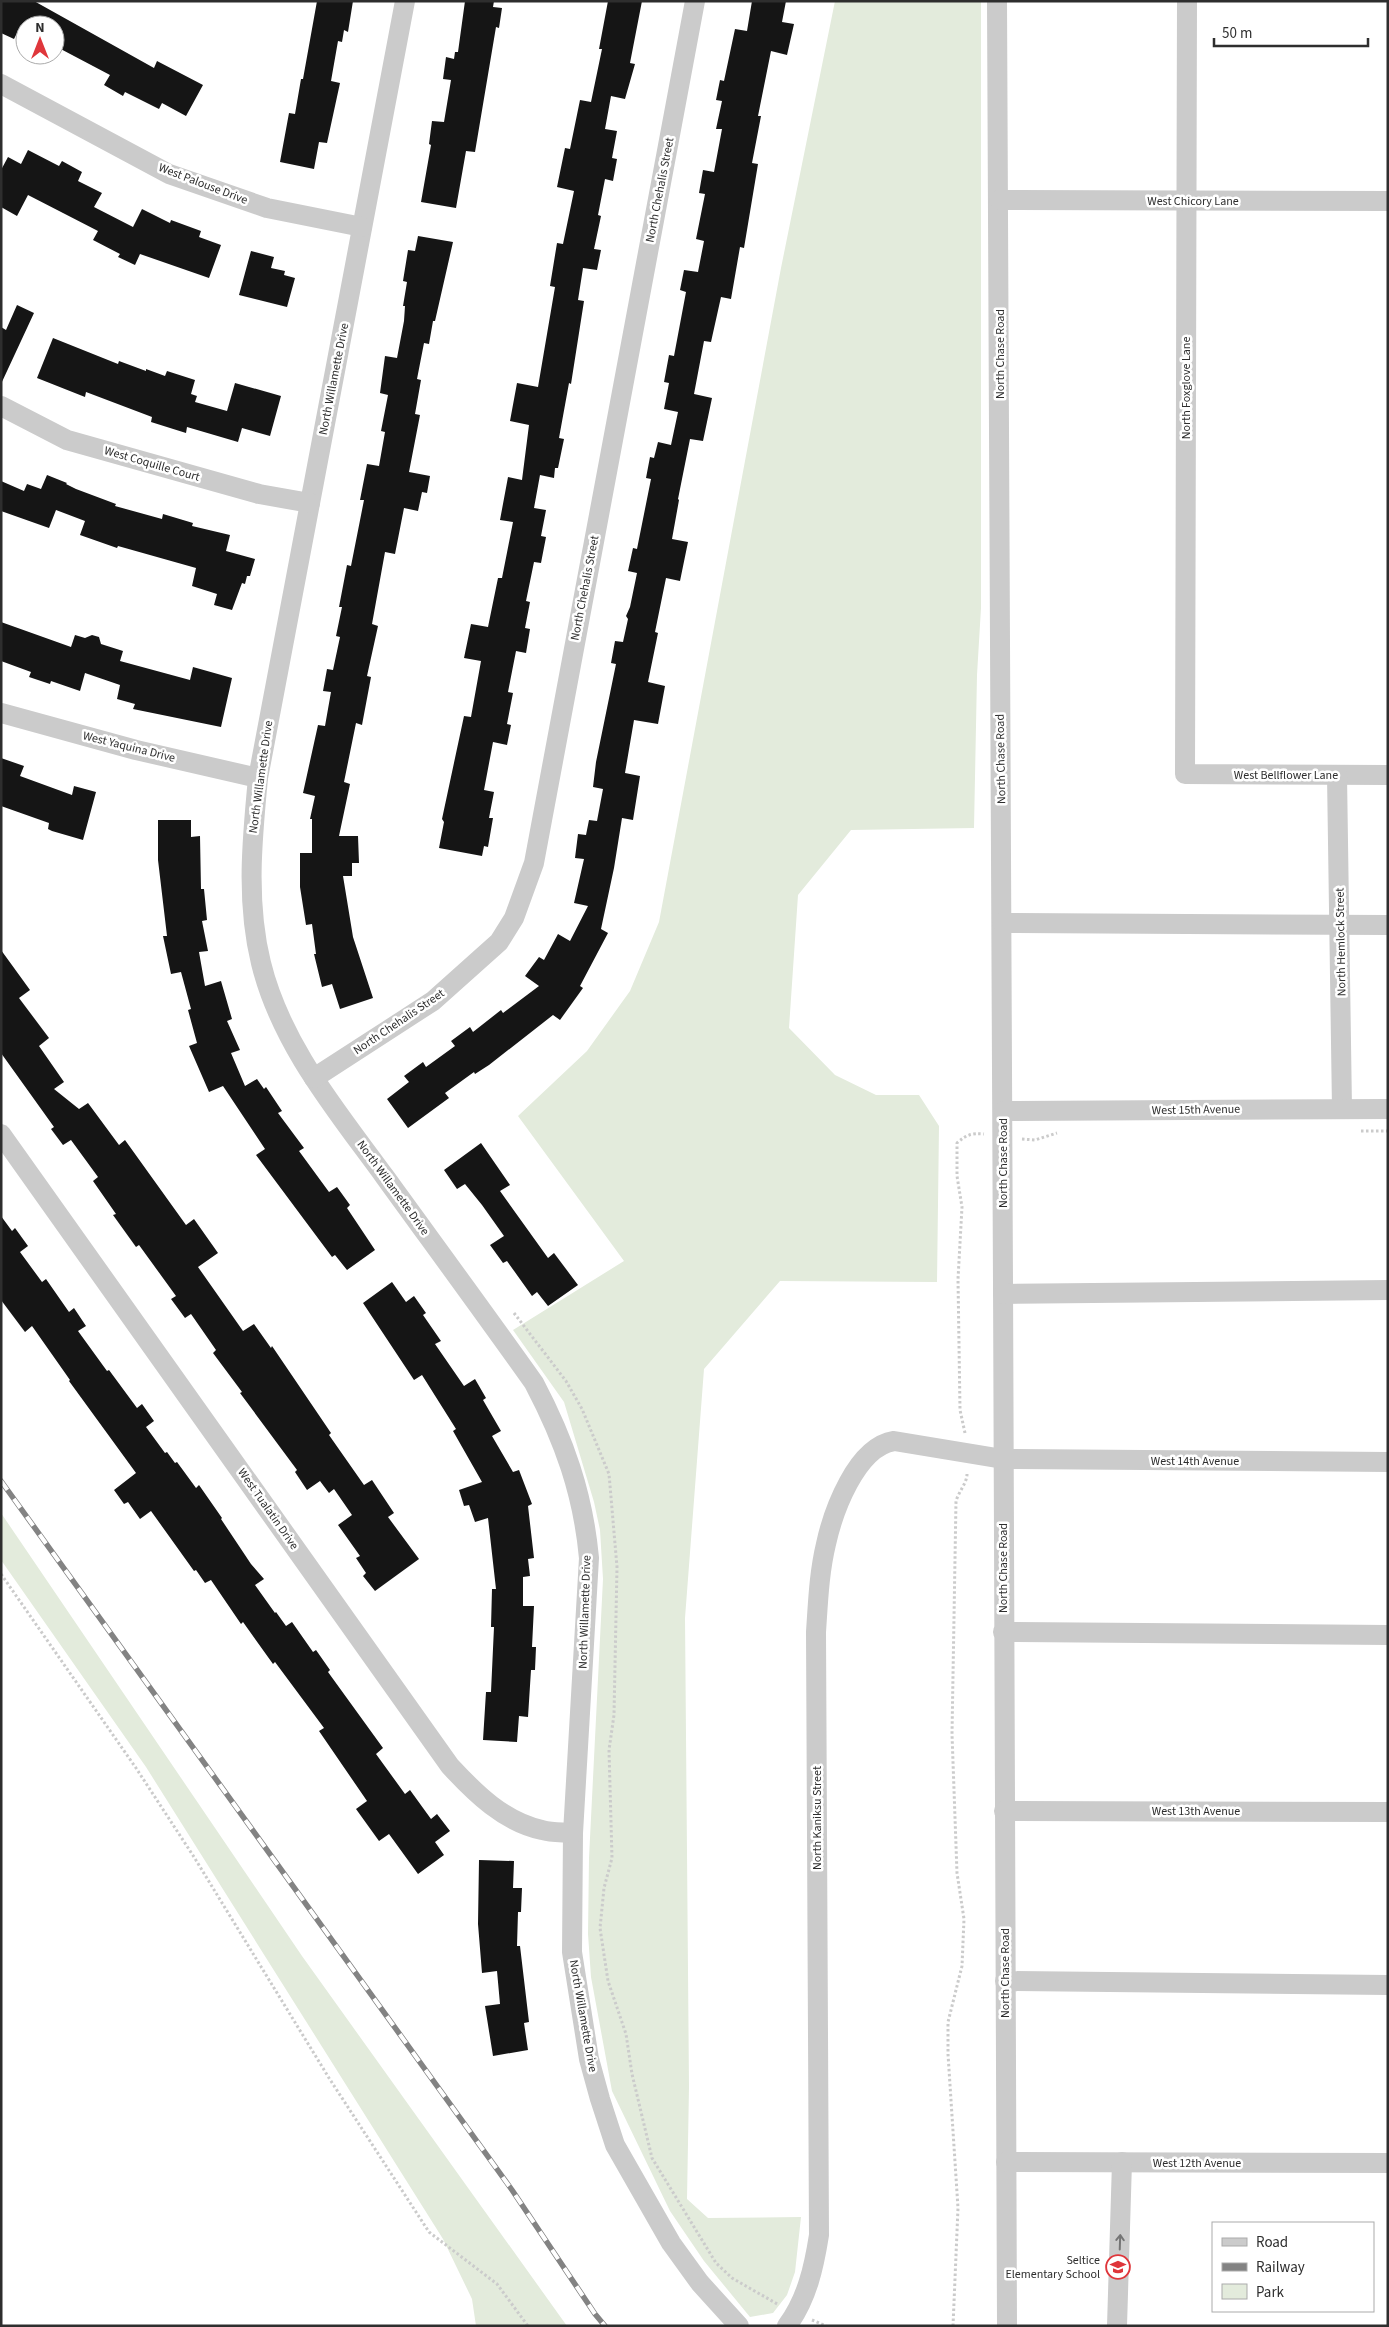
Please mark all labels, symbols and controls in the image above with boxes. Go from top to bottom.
north arrow [15,15,65,65]
scale bar [1214,15,1368,47]
text: N [35,18,45,38]
text: 50 m [1222,23,1252,44]
street label: North Chehalis Street [641,136,679,244]
street label: West Palouse Drive [156,159,250,209]
street label: West Chicory Lane [1147,193,1239,210]
street label: North Chase Road [992,309,1009,399]
street label: North Willamette Drive [315,321,353,436]
street label: North Foxglove Lane [1178,337,1195,439]
street label: West Coquille Court [102,442,202,486]
street label: North Chehalis Street [566,534,604,642]
street label: North Chase Road [992,714,1010,804]
street label: North Willamette Drive [245,719,277,835]
street label: West Yaquina Drive [81,727,177,767]
street label: West Bellflower Lane [1234,767,1338,784]
street label: North Hemlock Street [1332,888,1350,996]
street label: North Chehalis Street [350,985,448,1059]
street label: West 15th Avenue [1152,1101,1240,1119]
street label: North Chase Road [995,1118,1012,1208]
street label: North Willamette Drive [353,1137,433,1239]
street label: West 14th Avenue [1151,1453,1239,1470]
street label: West Tualatin Drive [234,1465,303,1553]
street label: North Chase Road [995,1523,1012,1613]
street label: North Willamette Drive [575,1555,595,1669]
street label: North Kaniksu Street [809,1766,826,1870]
street label: West 13th Avenue [1152,1803,1240,1820]
street label: North Chase Road [997,1928,1014,2018]
street label: North Willamette Drive [565,1958,601,2074]
street label: West 12th Avenue [1153,2155,1241,2172]
legend [1212,2222,1374,2312]
text: Road [1256,2232,1288,2253]
one-way arrow [1115,2234,1125,2250]
place label: Seltice Elementary School [1005,2252,1100,2283]
school or university icon: Seltice Elementary School [1105,2254,1131,2280]
text: Railway [1256,2257,1305,2278]
text: Park [1256,2282,1285,2303]

